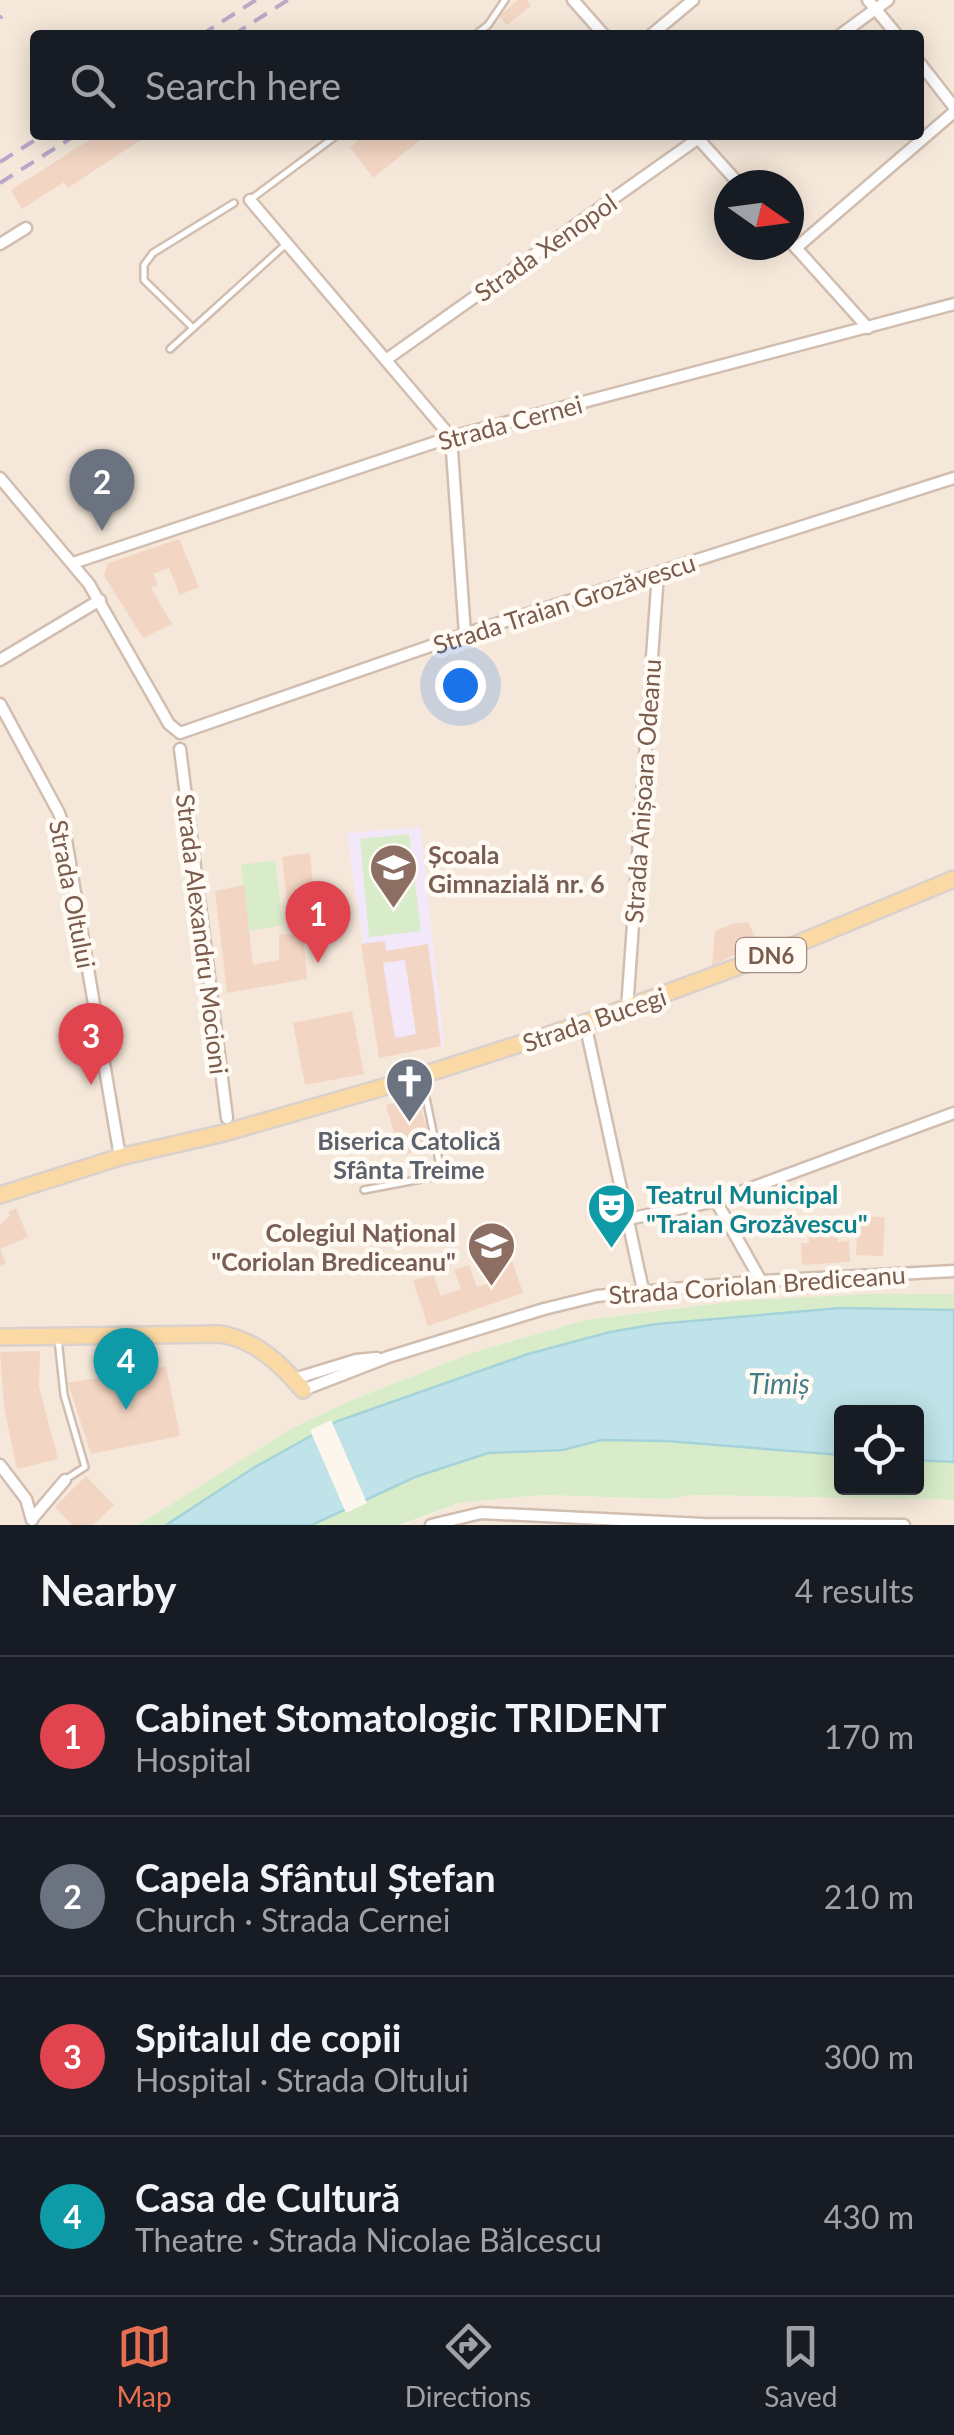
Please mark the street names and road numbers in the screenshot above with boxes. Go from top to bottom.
street label: Strada Xenopol [468,187,622,307]
street label: Strada Cernei [435,388,585,456]
street label: Strada Traian Grozăvescu [429,546,699,660]
street label: Strada Anișoara Odeanu [618,658,666,924]
street label: Strada Alexandru Mocioni [171,792,235,1076]
street label: Strada Oltului [44,817,102,971]
road number: DN6 [736,938,806,972]
street label: Strada Bucegi [518,980,670,1058]
street label: Strada Coriolan Brediceanu [608,1259,906,1309]

